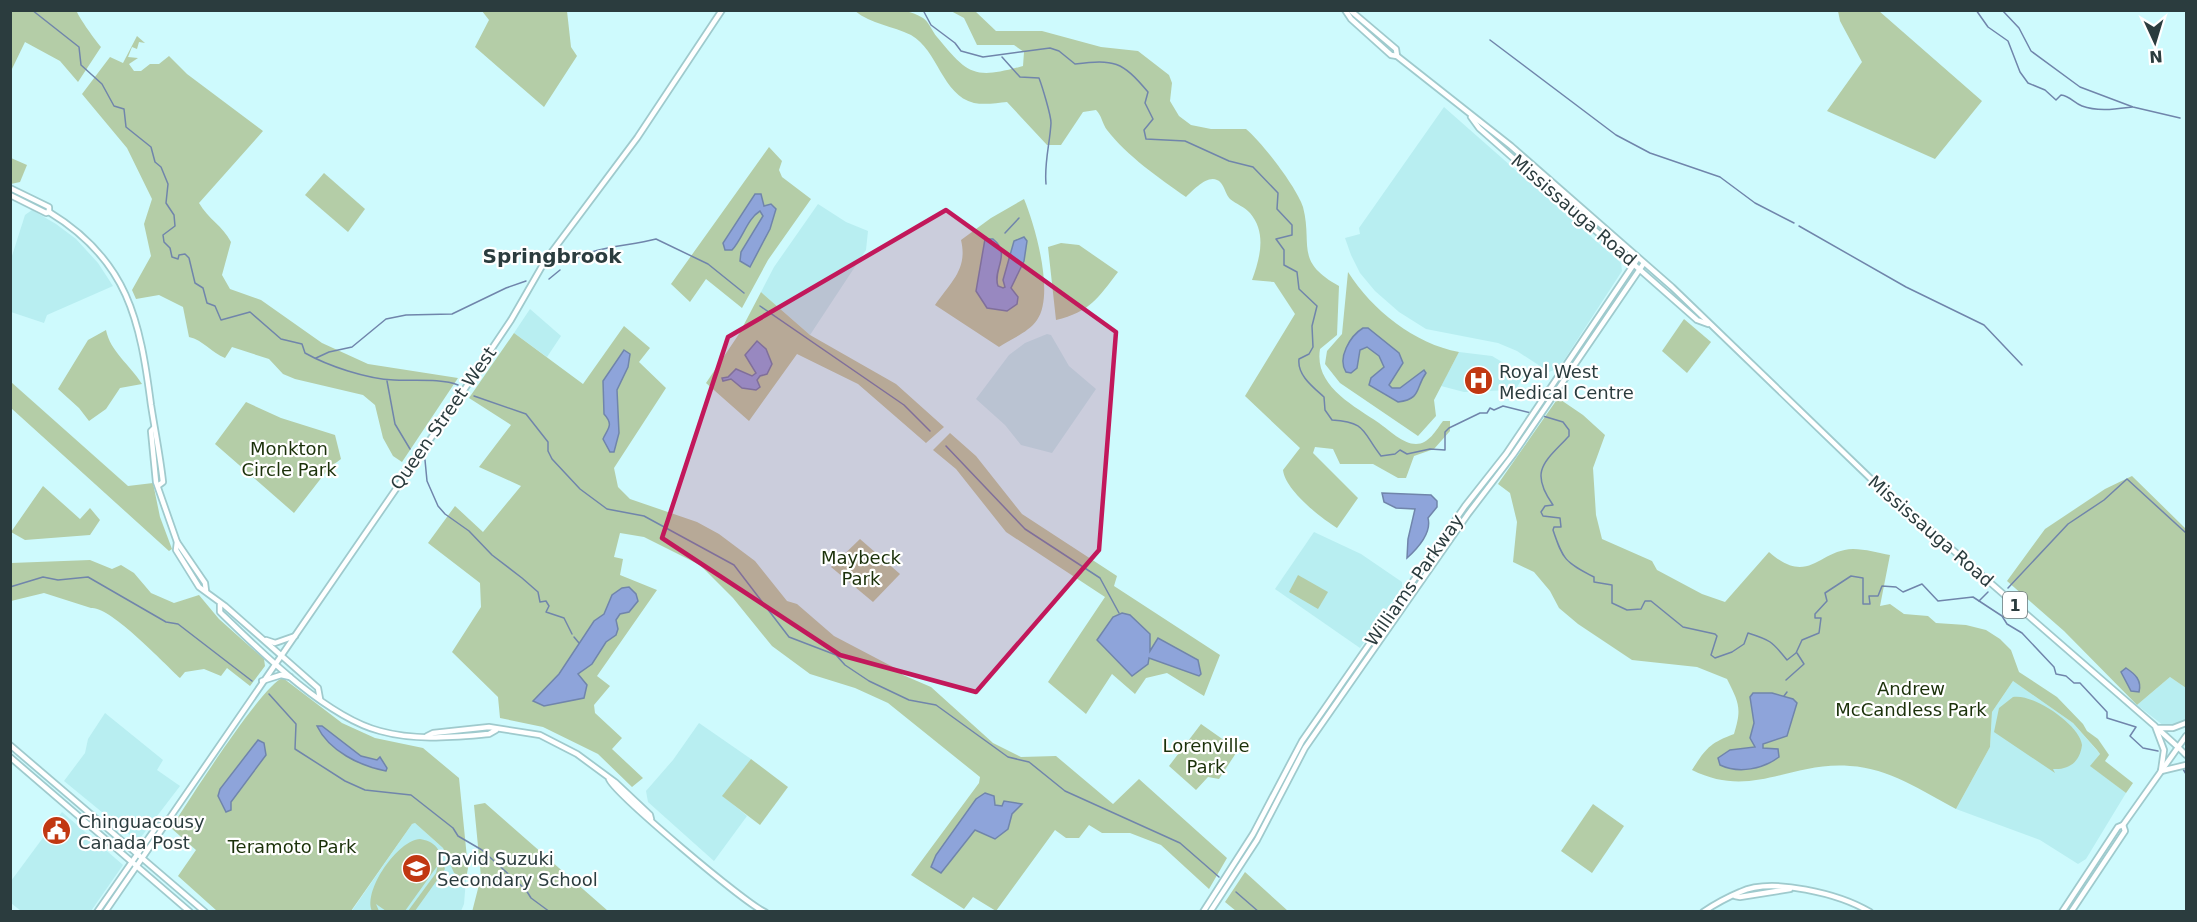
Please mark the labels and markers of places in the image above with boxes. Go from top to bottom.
place label: Royal West Medical Centre [1499,361,1634,403]
hospital icon: Royal West Medical Centre [1462,365,1494,397]
place label: Chinguacousy Canada Post [78,811,205,853]
public building icon: Chinguacousy Canada Post [41,815,73,847]
place label: David Suzuki Secondary School [437,848,598,890]
school or university icon: David Suzuki Secondary School [400,852,432,884]

